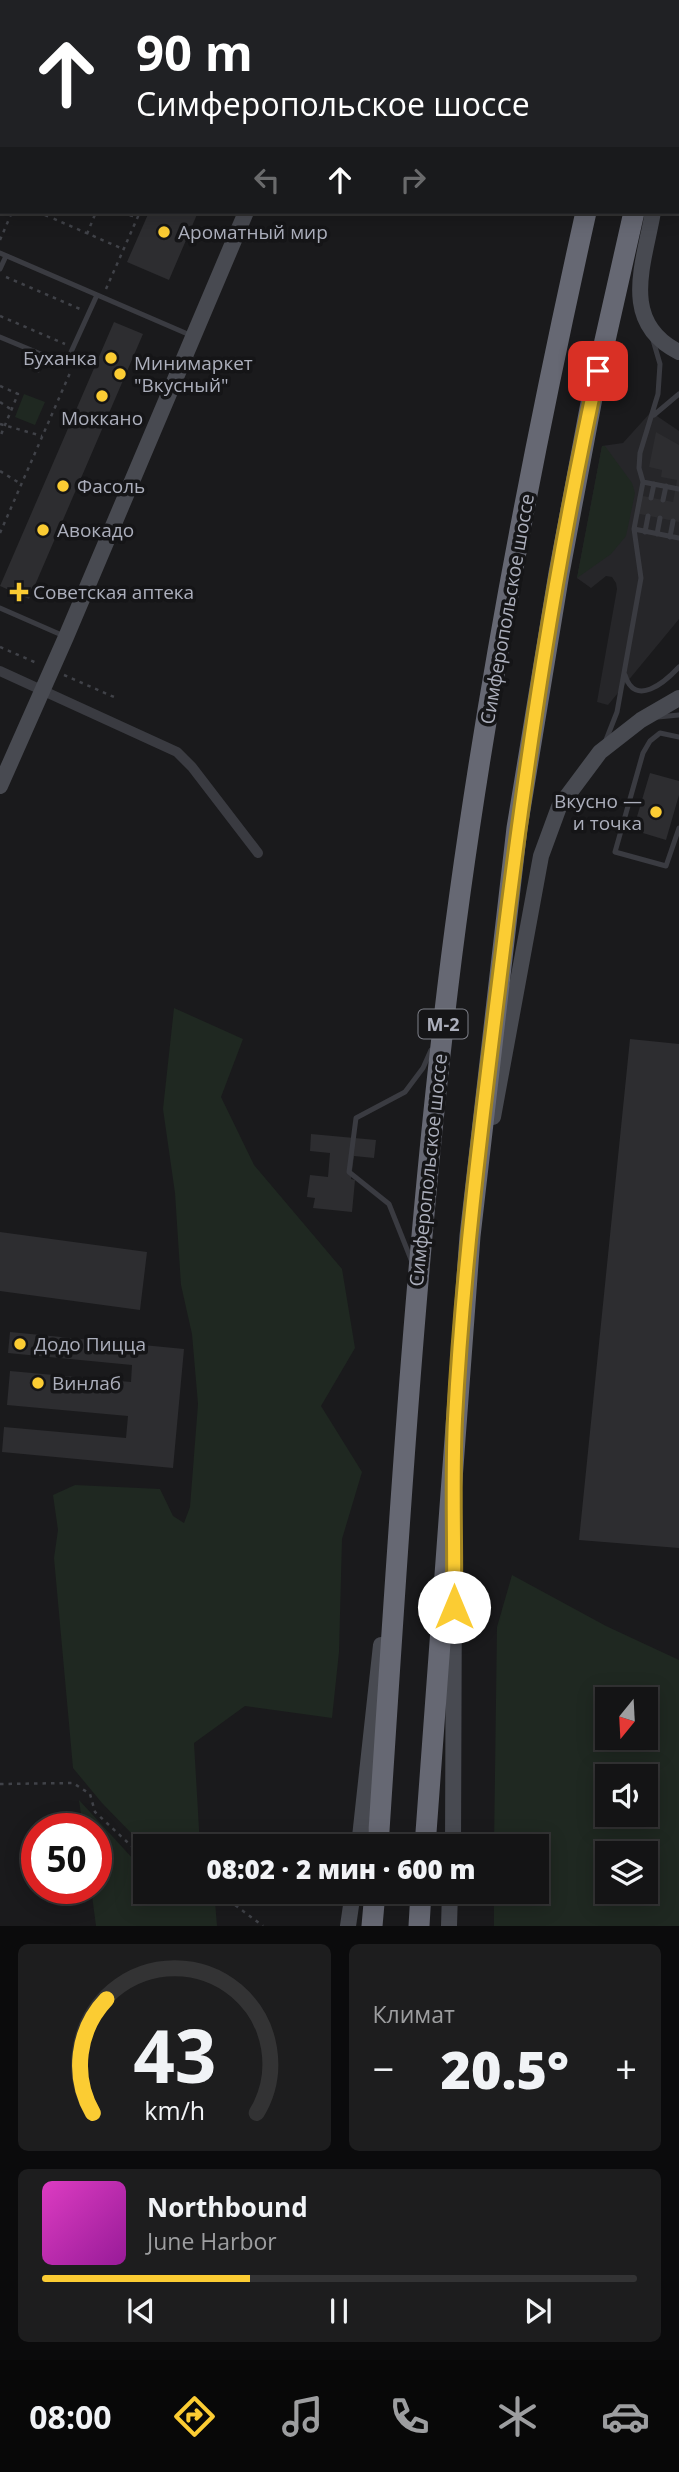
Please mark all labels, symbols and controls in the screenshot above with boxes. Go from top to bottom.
text: 90 m [136,19,253,85]
icon: ahead [21,28,112,119]
text: Симферопольское шоссе [136,82,530,125]
icon: left [248,161,286,199]
icon: ahead [321,161,359,199]
icon: right [394,161,432,199]
place label: Ароматный мир [178,219,328,245]
marker: Ароматный мир [156,224,172,240]
pin [568,341,628,401]
place label: Буханка [23,345,97,371]
marker: Буханка [103,350,119,366]
place label: Минимаркет "Вкусный" [134,350,253,398]
icon: arrive [579,352,617,390]
marker: Минимаркет "Вкусный" [112,366,128,382]
marker: Моккано [94,388,110,404]
place label: Моккано [61,405,143,431]
place label: Фасоль [77,473,145,499]
marker: Фасоль [55,478,71,494]
street label: Симферопольское шоссе [474,492,540,726]
place label: Авокадо [57,517,134,543]
marker: Авокадо [35,522,51,538]
place label: Советская аптека [33,579,194,605]
marker: Советская аптека [11,584,27,600]
place label: Вкусно — и точка [554,788,642,836]
marker: Вкусно — и точка [648,804,664,820]
road number: М-2 [418,1009,467,1038]
street label: Симферопольское шоссе [403,1052,453,1288]
place label: Додо Пицца [34,1331,146,1357]
marker: Додо Пицца [12,1336,28,1352]
place label: Винлаб [52,1370,121,1396]
marker: Винлаб [30,1375,46,1391]
position arrow [417,1570,491,1644]
north arrow [595,1687,658,1750]
map controls [595,1687,658,1904]
button: sound [595,1764,658,1827]
speed limit sign: 50 [21,1813,112,1904]
button: layers [595,1841,658,1904]
text: 08:02 · 2 мин · 600 m [206,1851,476,1887]
text: Климат [373,1998,455,2030]
text: 43 [133,2006,216,2105]
text: 20.5° [441,2033,569,2104]
text: − [373,2042,394,2094]
text: + [615,2042,637,2094]
text: km/h [144,2093,205,2127]
text: Northbound [147,2189,308,2225]
text: June Harbor [147,2225,277,2257]
icon: previous [122,2292,160,2330]
icon: pause [320,2292,358,2330]
icon: next [519,2292,557,2330]
icon: directions [170,2392,219,2441]
icon: music [278,2392,327,2441]
icon: phone [385,2392,434,2441]
icon: climate [493,2392,542,2441]
icon: car [601,2392,650,2441]
text: 08:00 [29,2395,112,2438]

